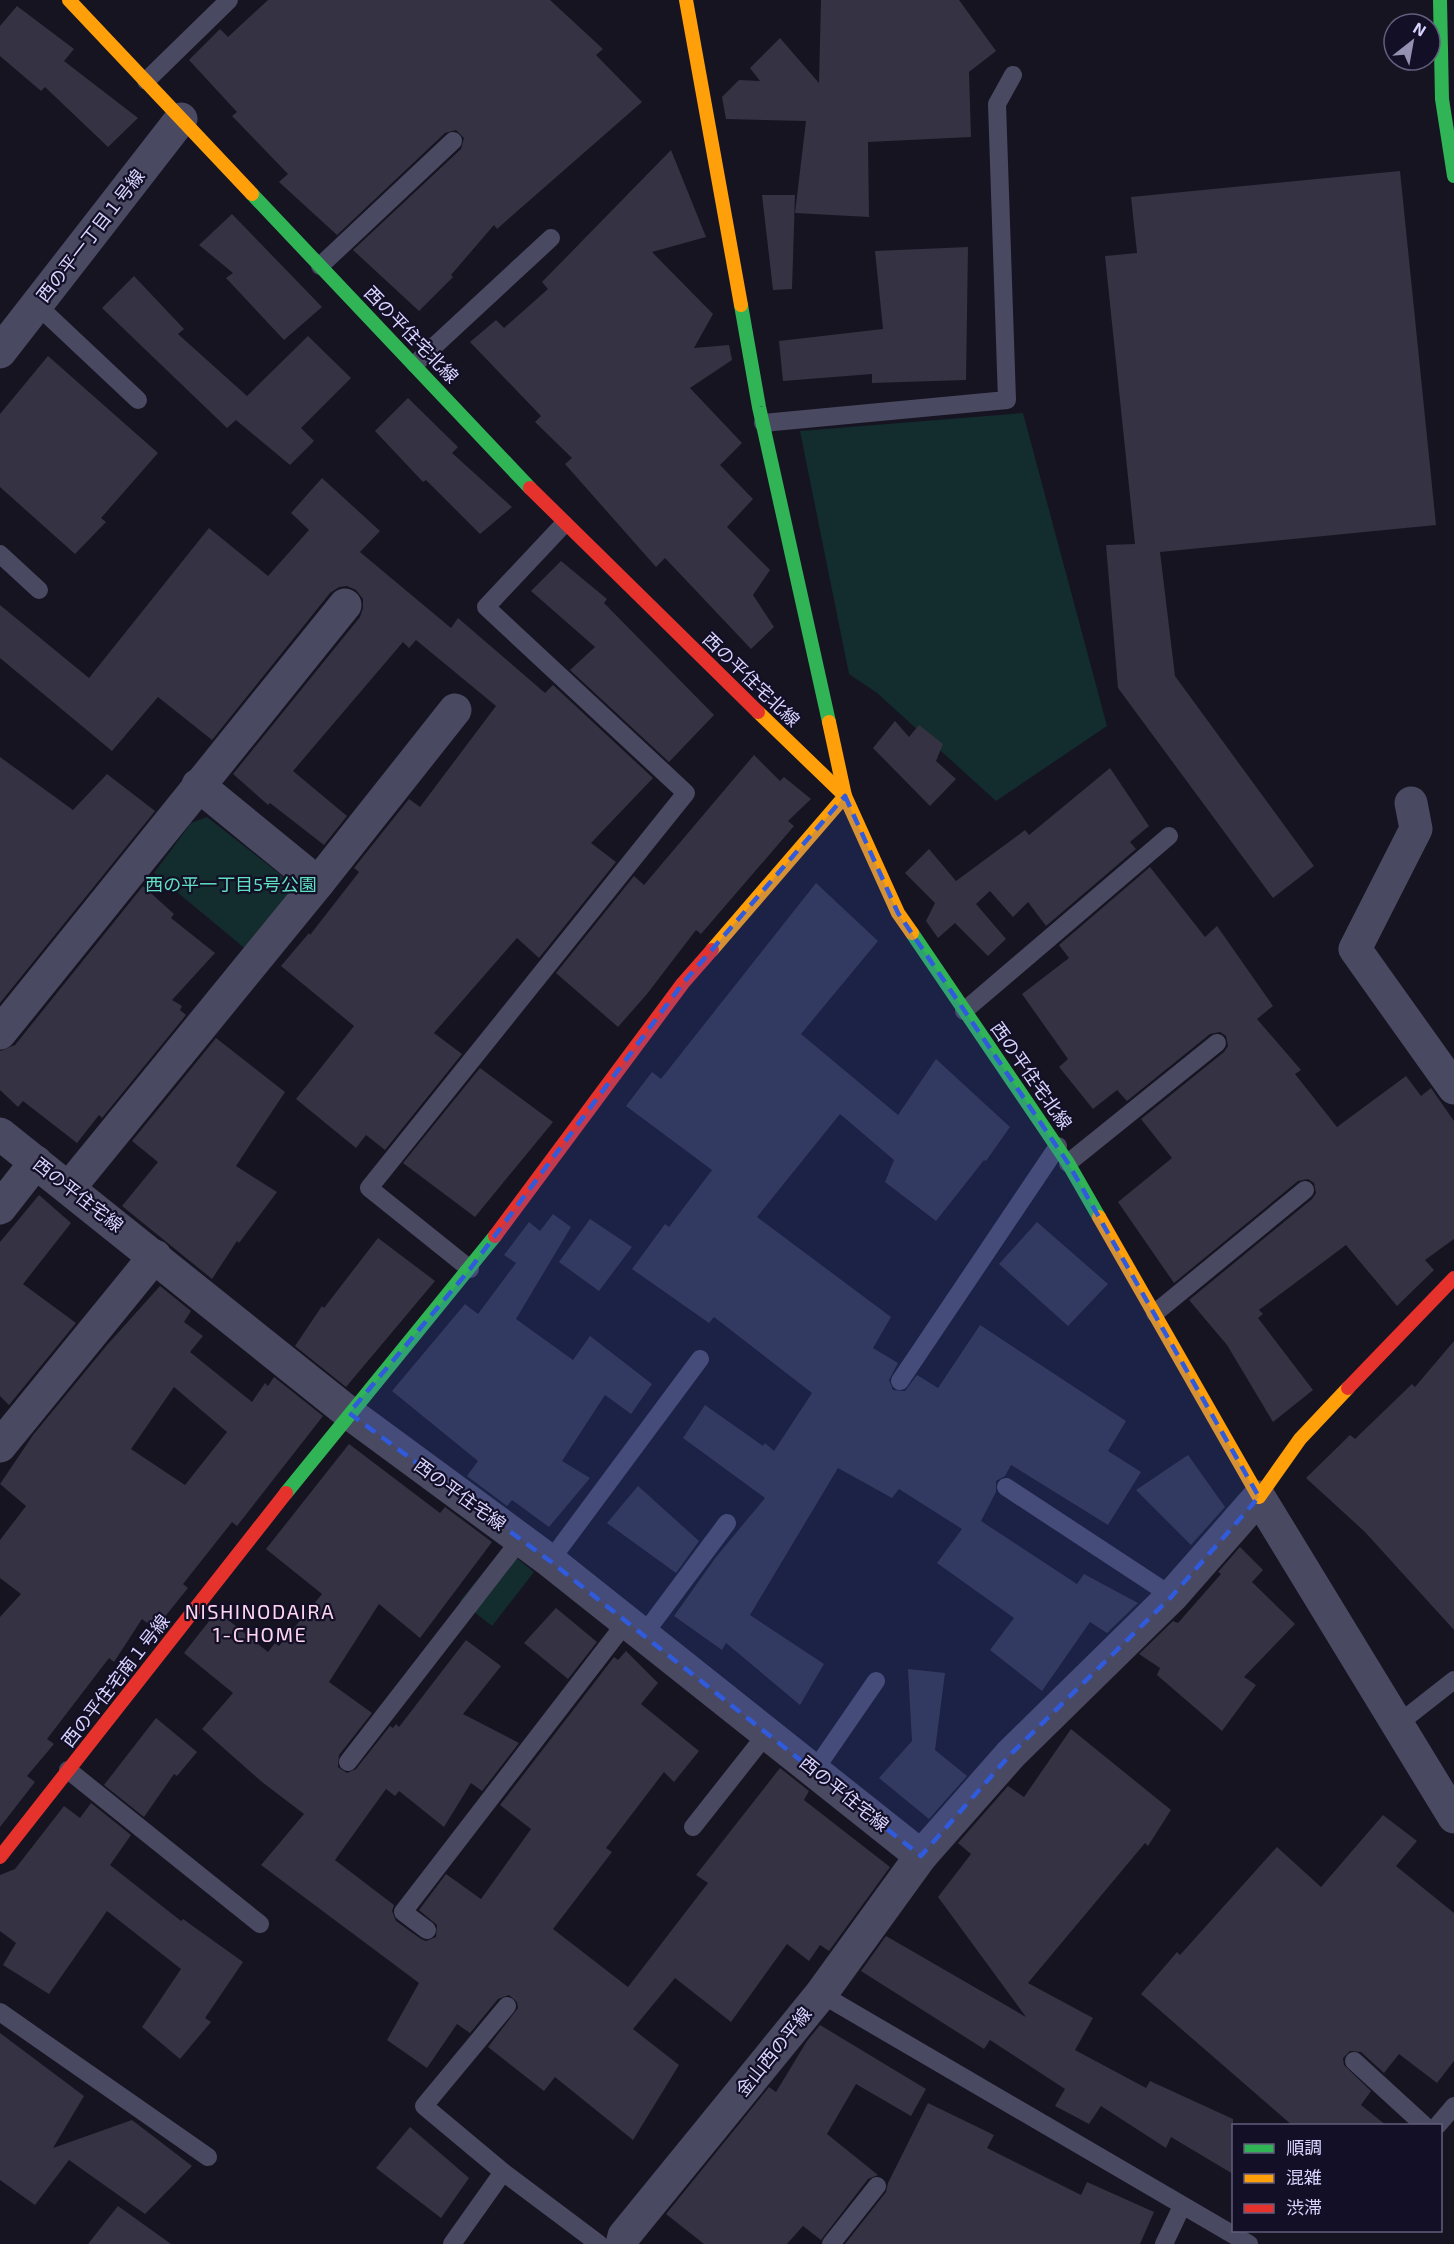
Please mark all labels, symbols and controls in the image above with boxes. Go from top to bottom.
north arrow [1382,12,1442,72]
text: N [1410,18,1430,40]
street label: 西の平一丁目１号線 [32,165,149,306]
street label: 西の平住宅北線 [360,281,463,387]
street label: 西の平住宅北線 [699,628,805,731]
park label: 西の平一丁目5号公園 [145,873,317,895]
street label: 西の平住宅北線 [987,1018,1077,1133]
street label: 西の平住宅線 [29,1152,128,1236]
street label: 西の平住宅線 [410,1454,511,1535]
district label: NISHINODAIRA 1-CHOME [185,1599,335,1646]
street label: 西の平住宅南１号線 [57,1610,174,1751]
street label: 西の平住宅線 [796,1751,894,1836]
street label: 金山西の平線 [731,2002,816,2100]
legend [1232,2124,1442,2232]
text: 順調 [1286,2136,1322,2158]
text: 混雑 [1286,2166,1322,2188]
text: 渋滞 [1286,2196,1322,2218]

